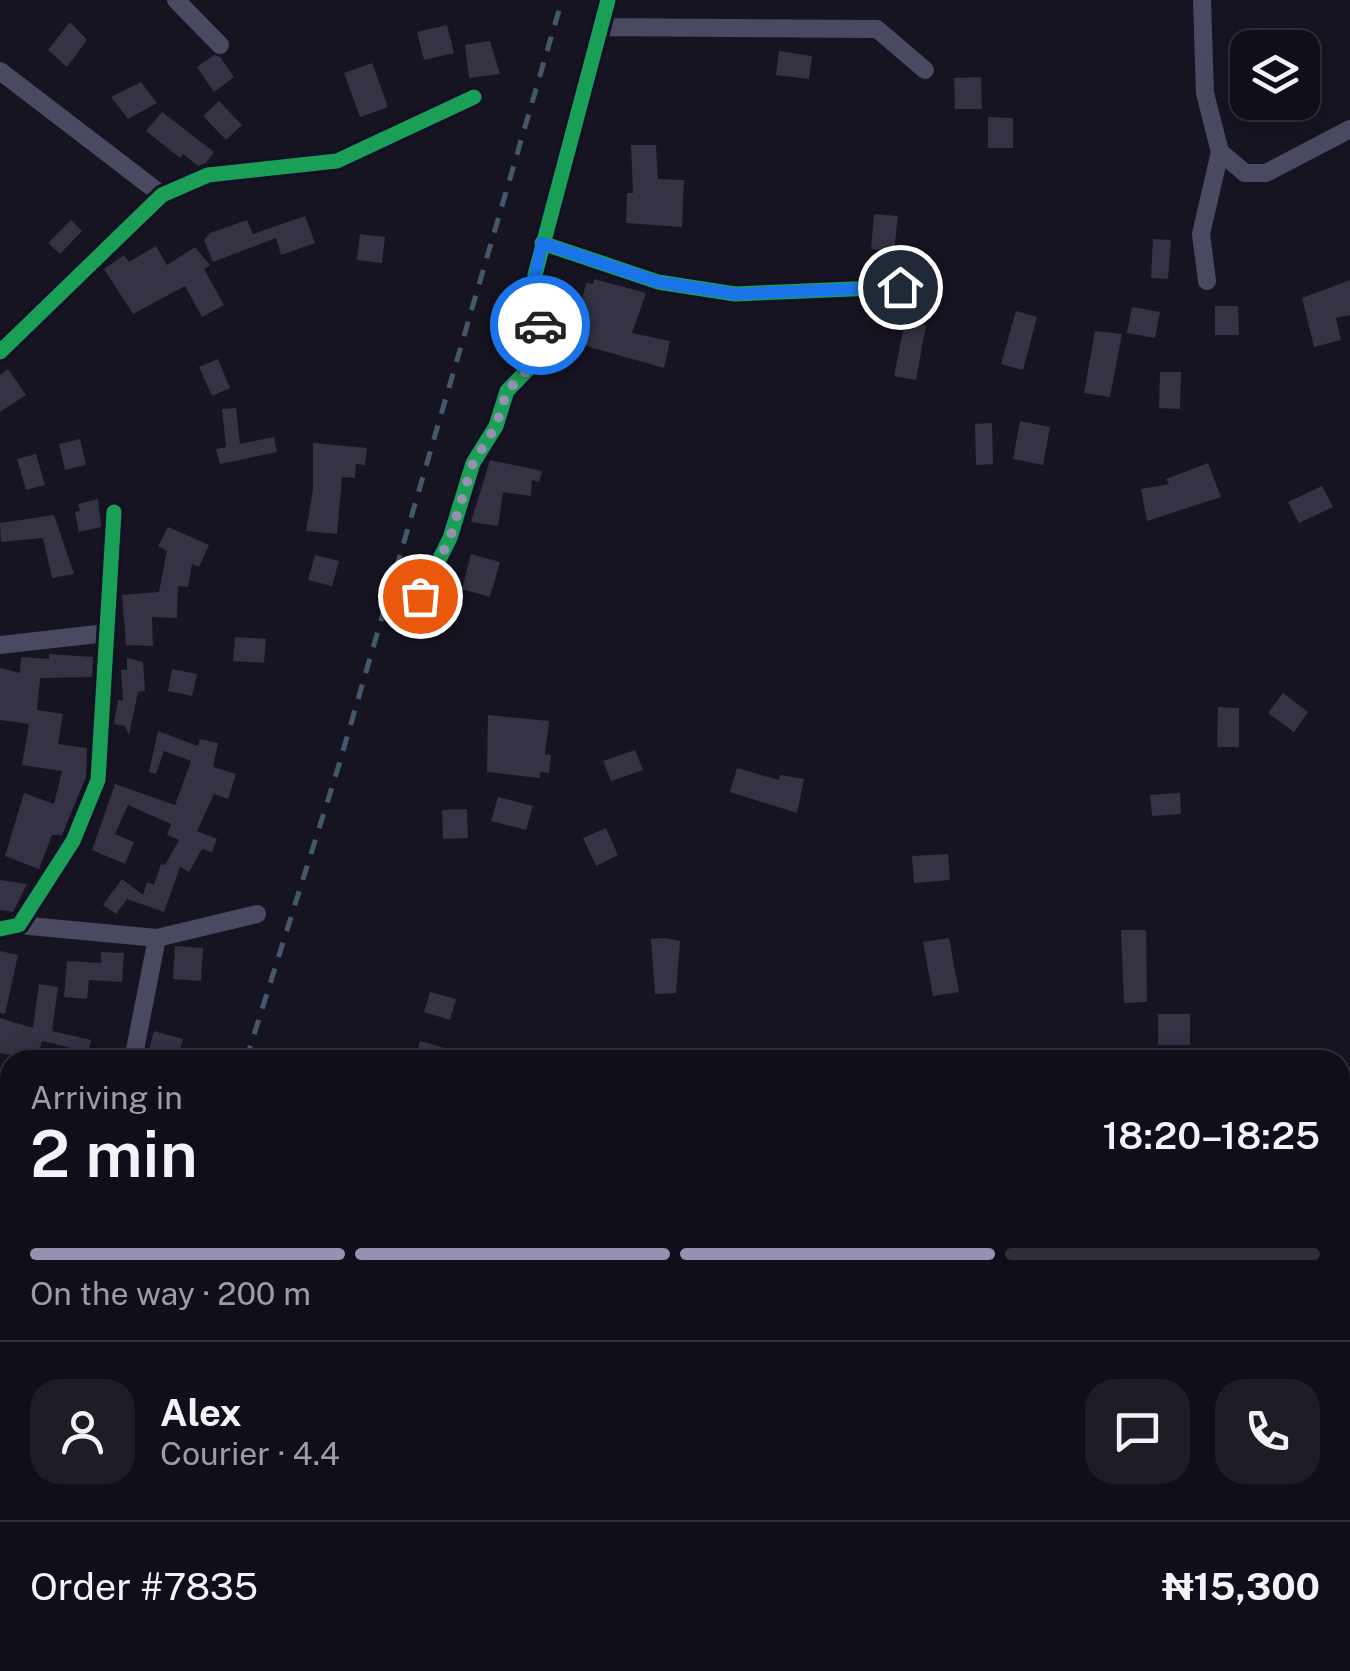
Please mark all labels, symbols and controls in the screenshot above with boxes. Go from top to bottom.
map controls [1230,30,1320,120]
button: layers [1230,30,1320,120]
pin [858,245,943,330]
icon: home [873,260,928,315]
courier [490,275,590,375]
icon: car [513,298,568,353]
pin [378,554,463,639]
icon: bag [393,569,448,624]
text: Arriving in [30,1079,183,1116]
text: 18:20–18:25 [1102,1113,1320,1158]
text: 2 min [30,1115,198,1192]
text: On the way · 200 m [30,1275,311,1312]
button: person [30,1379,135,1484]
button: chat [1085,1379,1190,1484]
button: phone [1215,1379,1320,1484]
text: Alex [160,1390,242,1435]
text: Courier · 4.4 [160,1435,340,1472]
text: Order #7835 [30,1564,258,1609]
text: ₦15,300 [1162,1564,1320,1609]

